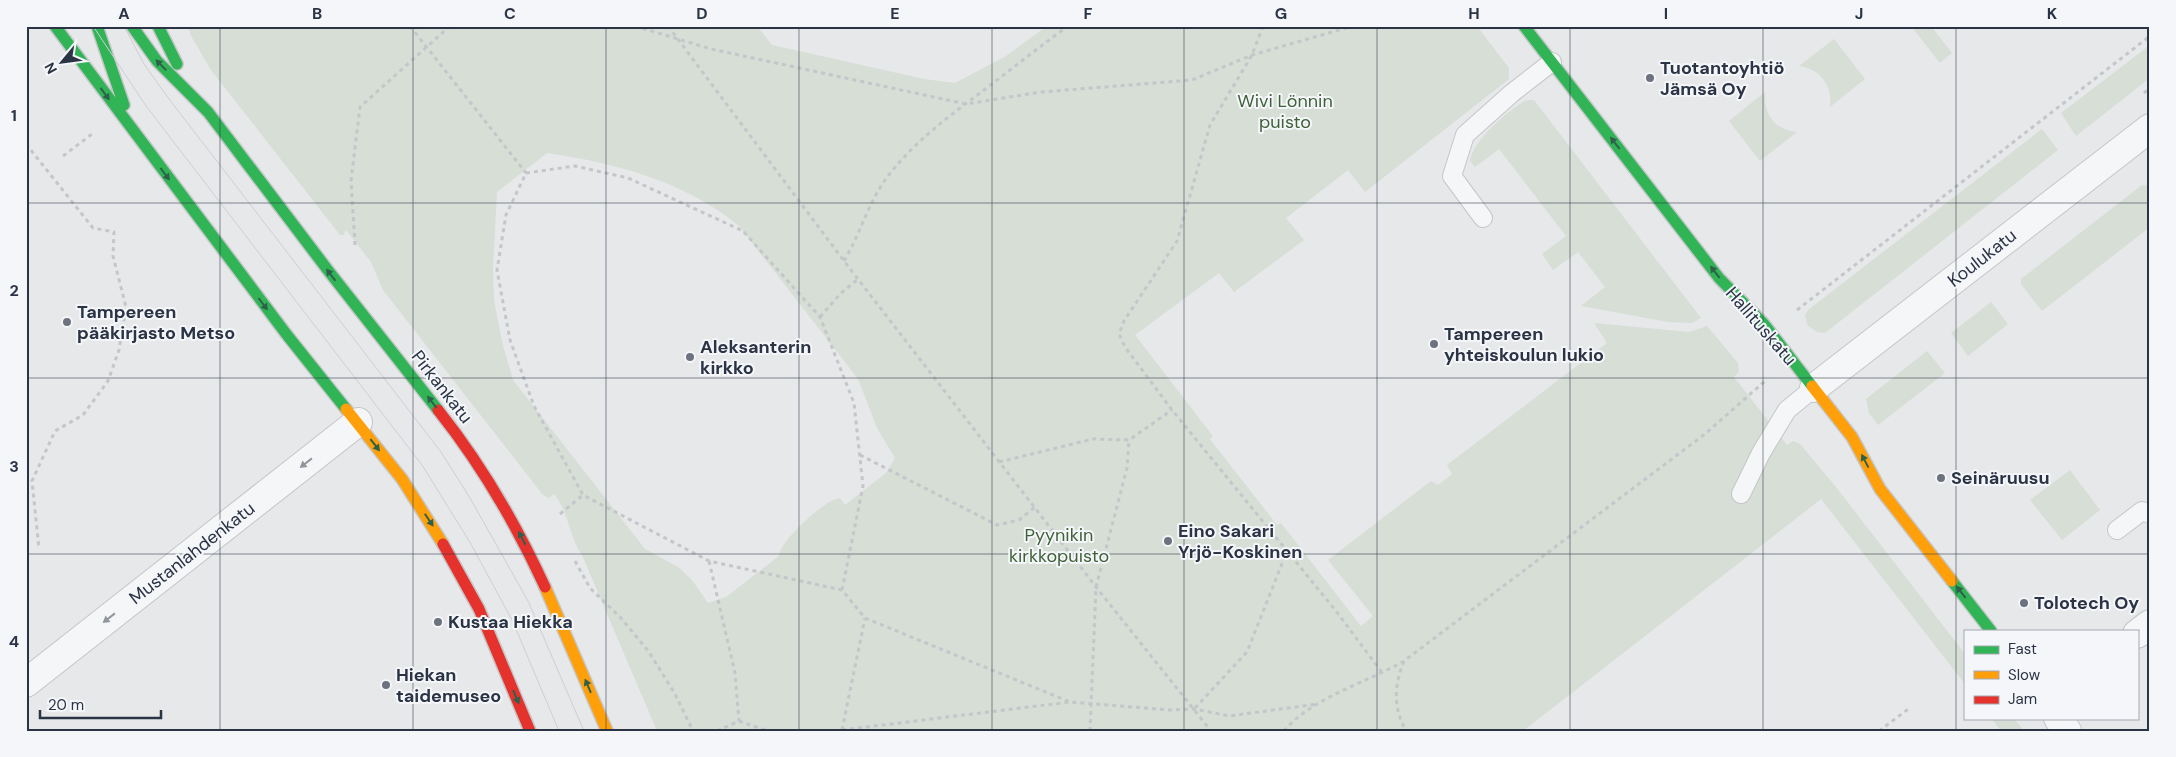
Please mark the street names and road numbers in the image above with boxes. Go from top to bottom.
street label: Koulukatu [1943,224,2021,292]
street label: Hallituskatu [1720,282,1802,370]
street label: Pirkankatu [406,346,478,428]
street label: Mustanlahdenkatu [124,496,260,610]

